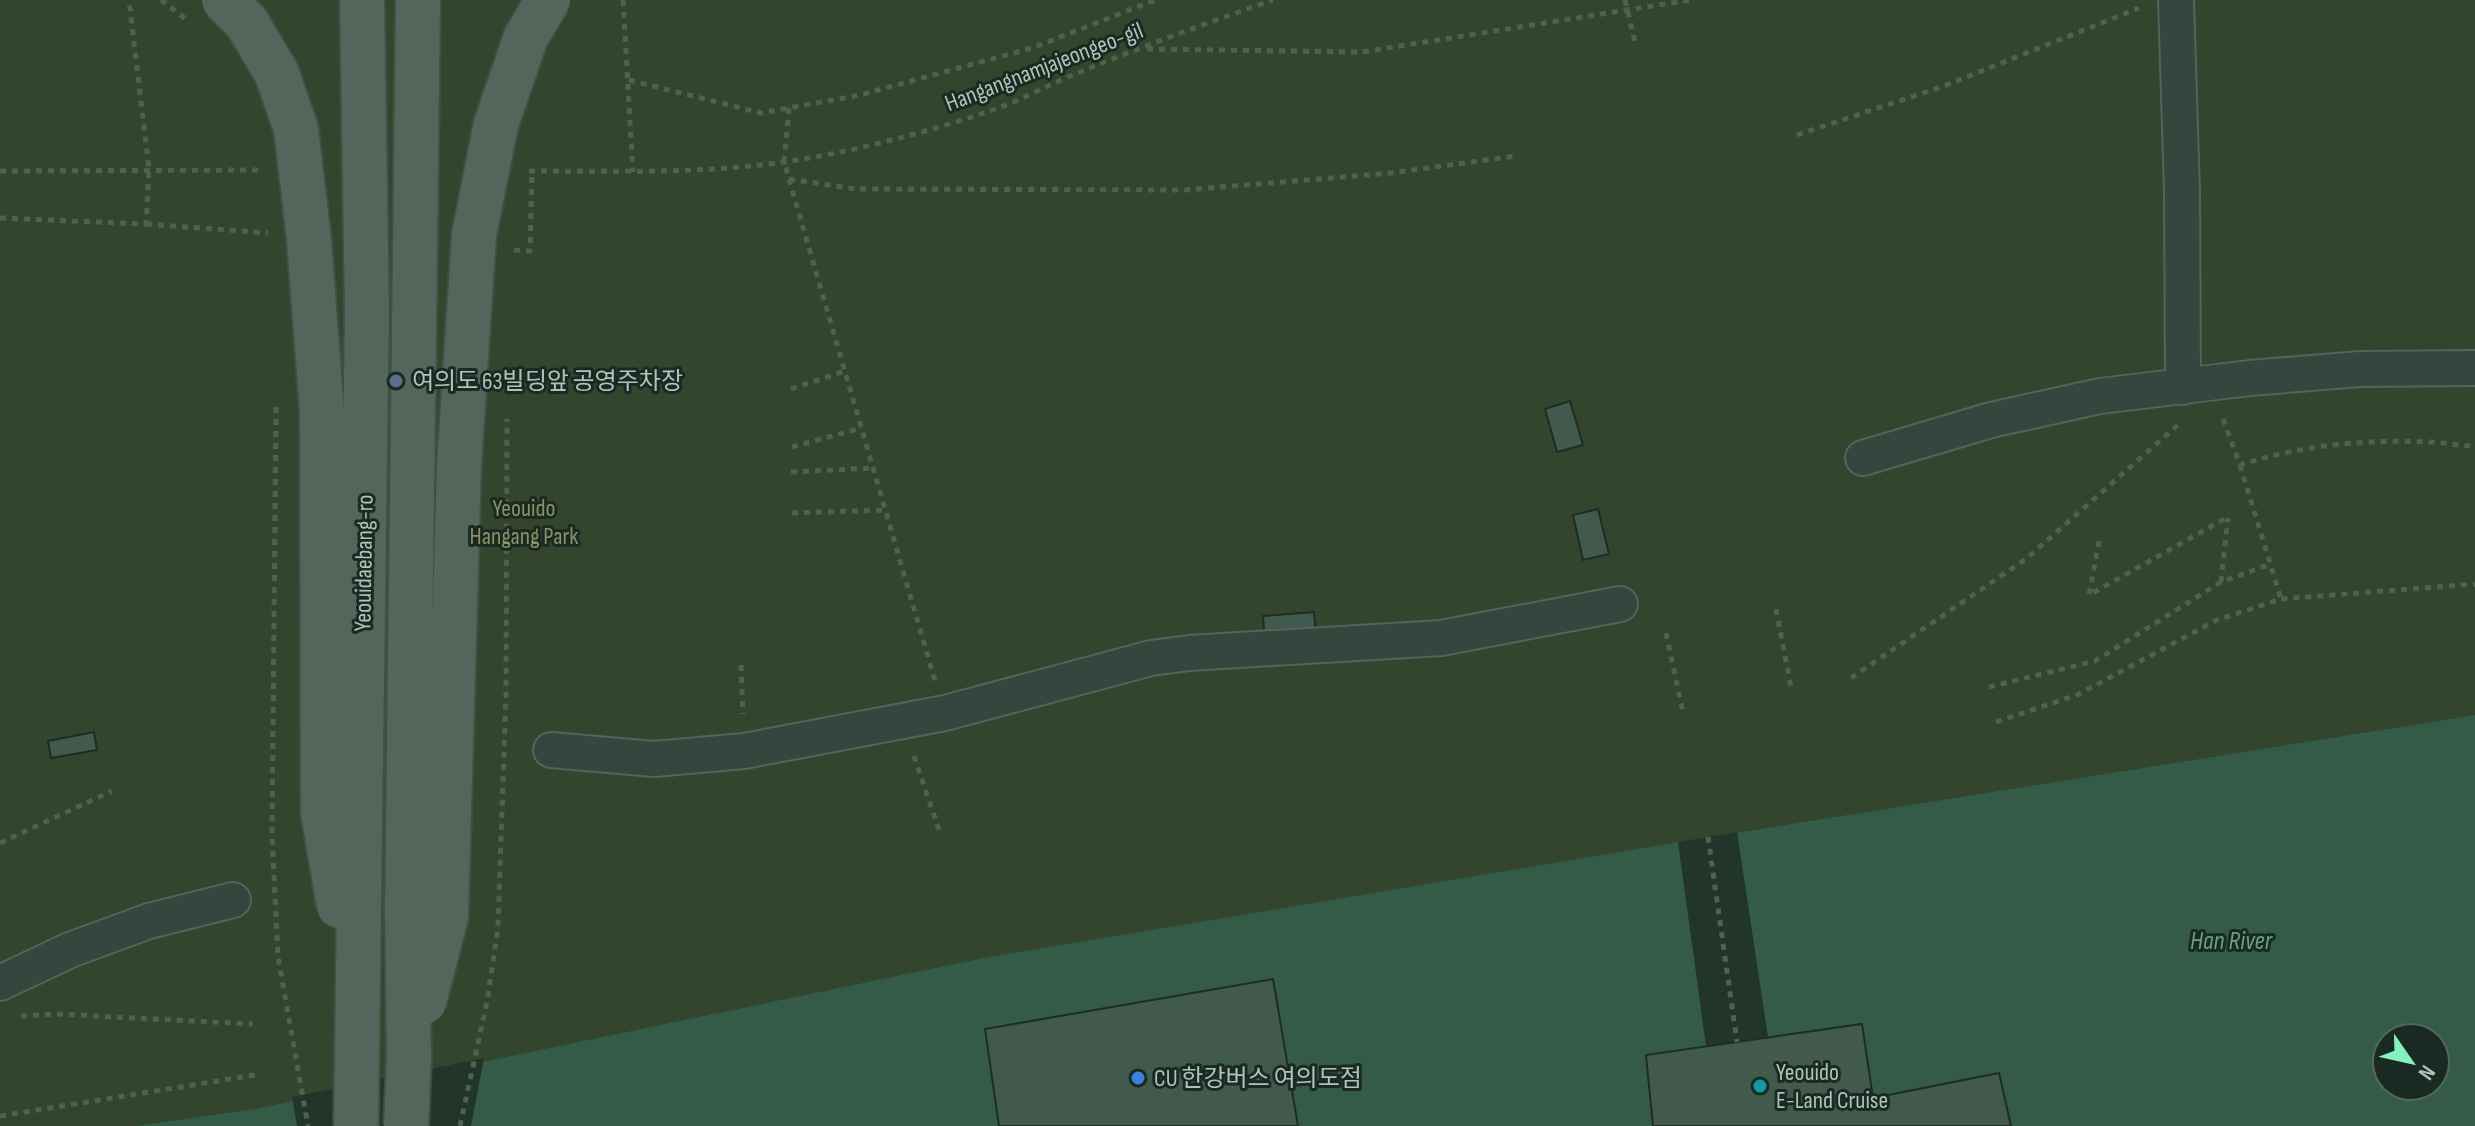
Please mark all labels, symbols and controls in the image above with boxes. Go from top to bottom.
street label: Hangangnamjajeongeo-gil [941,16,1147,118]
place label: 여의도 63빌딩앞 공영주차장 [412,367,683,396]
marker: 여의도 63빌딩앞 공영주차장 [387,372,405,390]
street label: Yeouidaebang-ro [348,494,380,632]
park label: Yeouido Hangang Park [470,494,578,551]
water label: Han River [2190,926,2274,957]
north arrow [2371,1022,2451,1102]
place label: Yeouido E-Land Cruise [1776,1058,1888,1115]
text: N [2412,1060,2441,1085]
place label: CU 한강버스 여의도점 [1154,1064,1362,1093]
marker: CU 한강버스 여의도점 [1129,1069,1147,1087]
marker: Yeouido E-Land Cruise [1751,1077,1769,1095]

